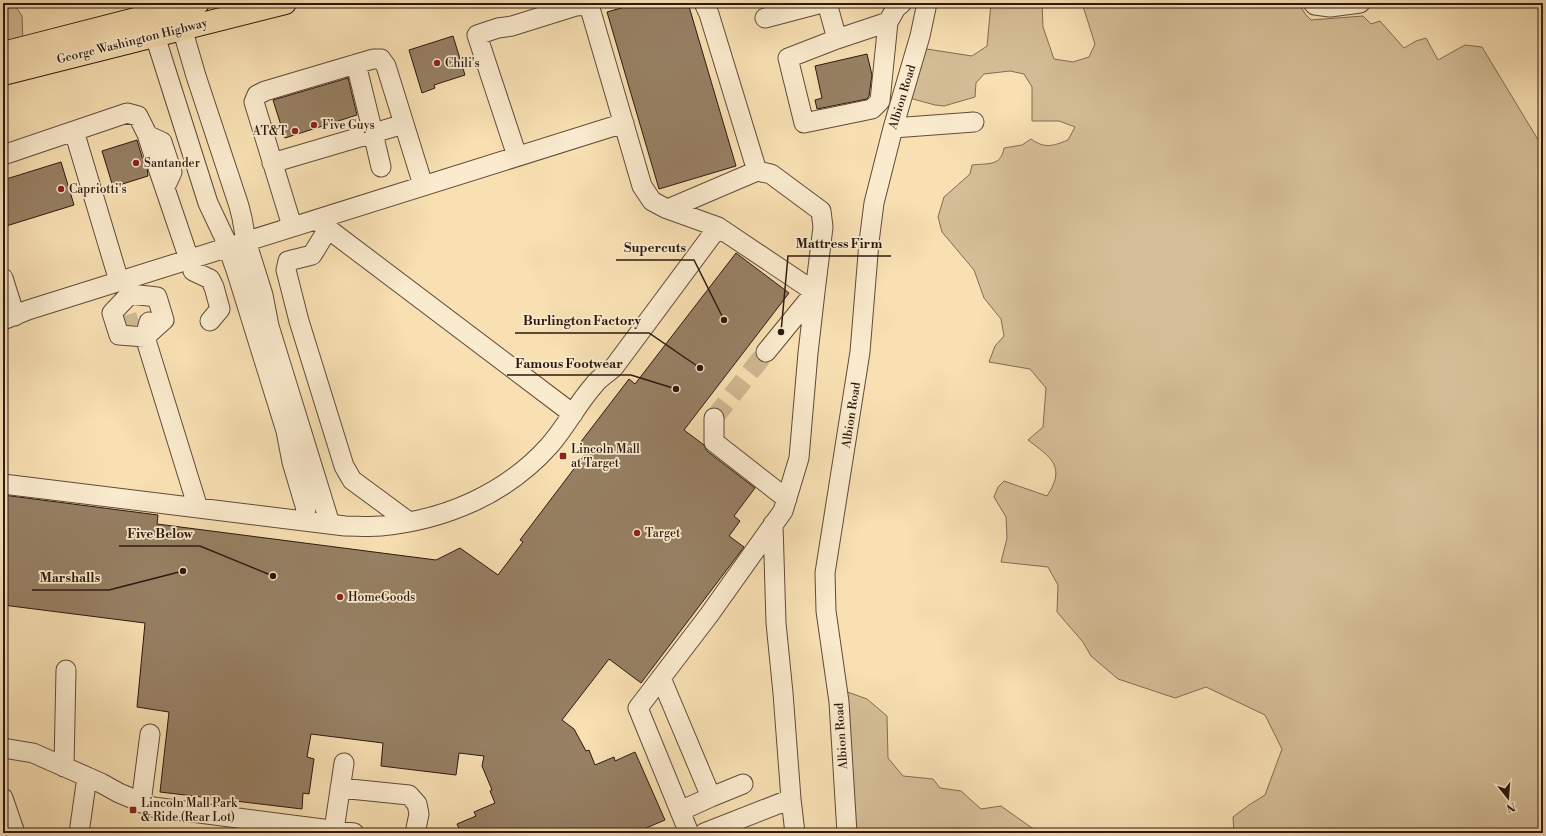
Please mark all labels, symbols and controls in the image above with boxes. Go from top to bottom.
street label: George Washington Highway [55,15,209,67]
place label: Chili's [445,56,480,71]
marker: Chili's [432,58,442,68]
street label: Albion Road [885,63,919,132]
place label: Five Guys [322,118,375,133]
marker: Five Guys [309,120,319,130]
place label: AT&T [252,124,288,139]
marker: AT&T [290,126,300,136]
place label: Santander [144,156,200,171]
marker: Santander [131,158,141,168]
place label: Capriotti's [69,182,127,197]
marker: Capriotti's [56,184,66,194]
callout: Mattress Firm [788,231,891,256]
callout: Supercuts [616,235,694,260]
text: Mattress Firm [796,236,882,252]
text: Supercuts [624,240,686,256]
callout: Burlington Factory [515,308,649,333]
text: Burlington Factory [523,313,641,329]
callout: Famous Footwear [507,350,631,375]
text: Famous Footwear [515,356,623,372]
street label: Albion Road [839,381,864,450]
place label: Lincoln Mall at Target [571,442,640,471]
marker: Lincoln Mall at Target [558,451,568,461]
callout: Five Below [119,521,200,546]
text: Five Below [127,526,194,542]
place label: Target [645,526,681,541]
marker: Target [632,528,642,538]
callout: Marshalls [32,565,109,590]
text: Marshalls [40,570,101,586]
place label: HomeGoods [348,590,415,605]
marker: HomeGoods [335,592,345,602]
street label: Albion Road [832,702,851,771]
north arrow [1488,778,1528,818]
place label: Lincoln Mall Park & Ride (Rear Lot) [141,796,238,825]
text: N [1504,799,1517,815]
marker: Lincoln Mall Park & Ride (Rear Lot) [128,805,138,815]

